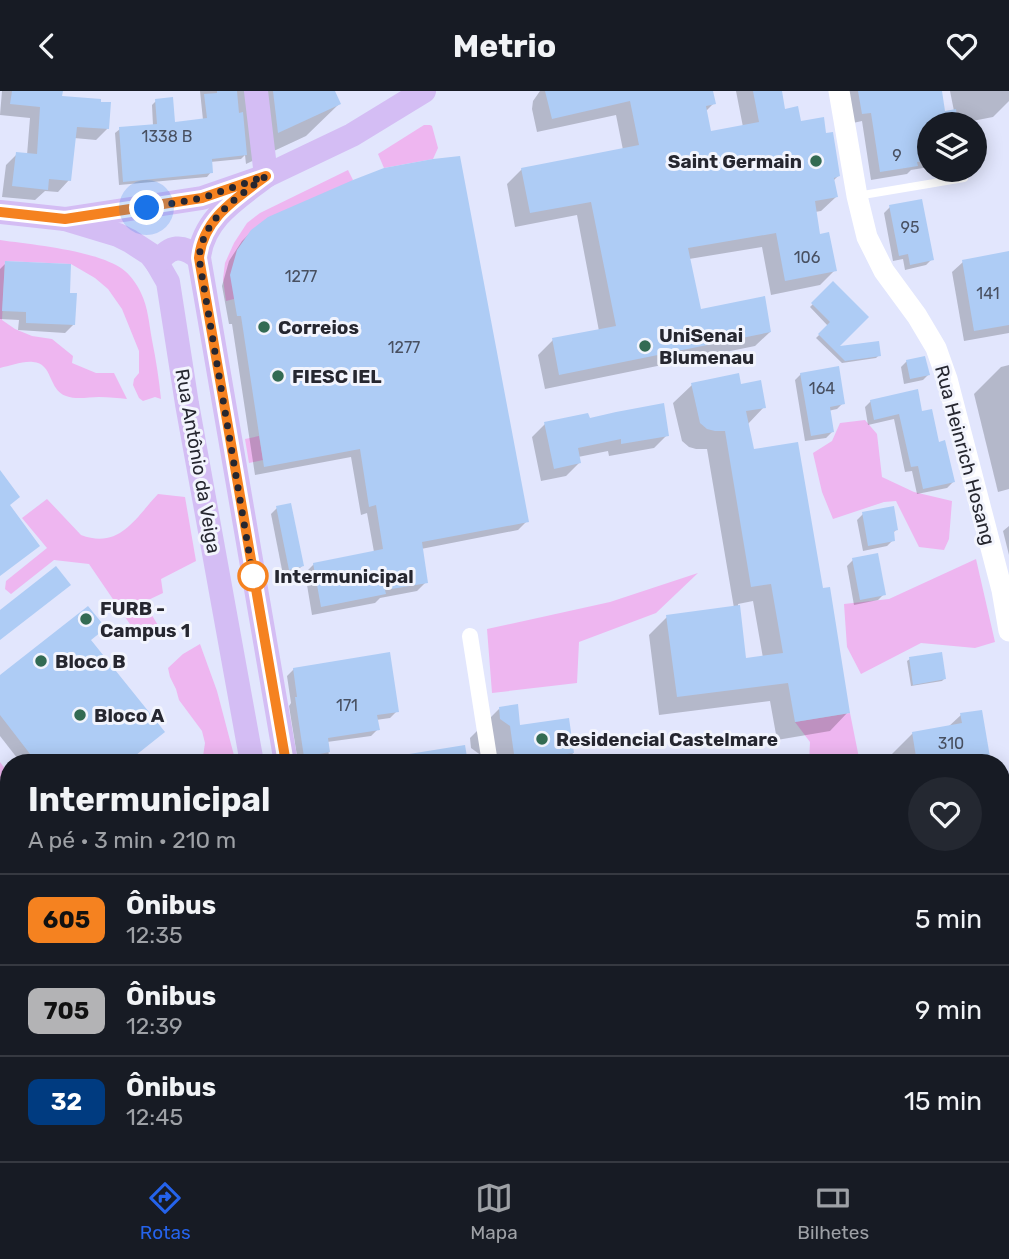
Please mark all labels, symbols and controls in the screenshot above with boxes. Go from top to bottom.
icon: back [28,27,66,65]
text: Metrio [453,27,556,65]
icon: heart [943,27,981,65]
map controls [917,112,987,182]
button: layers [917,112,987,182]
house number: 1338 B [142,127,192,146]
house number: 9 [892,146,902,165]
place label: Saint Germain [668,150,802,173]
marker: Saint Germain [808,153,824,169]
your location [129,190,164,225]
house number: 95 [901,218,920,237]
house number: 106 [794,248,821,267]
house number: 1277 [285,267,317,286]
house number: 141 [976,284,1000,303]
place label: Correios [278,316,359,339]
marker: Correios [256,319,272,335]
place label: UniSenai Blumenau [659,324,754,369]
house number: 1277 [388,338,420,357]
marker: UniSenai Blumenau [637,338,653,354]
street label: Rua Heinrich Hosang [930,362,1000,548]
place label: FIESC IEL [292,365,382,388]
street label: Rua Antônio da Veiga [170,367,226,555]
marker: FIESC IEL [270,368,286,384]
house number: 164 [809,379,835,398]
marker: Intermunicipal [238,561,268,591]
place label: Intermunicipal [274,565,414,588]
place label: FURB - Campus 1 [100,597,190,642]
marker: FURB - Campus 1 [78,611,94,627]
place label: Bloco B [55,650,126,673]
marker: Bloco B [33,653,49,669]
house number: 171 [336,696,358,715]
place label: Bloco A [94,704,165,727]
marker: Bloco A [72,707,88,723]
place label: Residencial Castelmare [556,728,778,751]
marker: Residencial Castelmare [534,731,550,747]
house number: 310 [938,734,964,753]
button: heart [908,777,982,851]
text: Intermunicipal [28,780,270,819]
text: A pé · 3 min · 210 m [28,826,236,854]
text: Ônibus [126,890,216,921]
text: 5 min [915,904,982,935]
text: 605 [43,906,90,934]
text: 12:35 [126,921,183,949]
text: Ônibus [126,981,216,1012]
text: 9 min [915,995,982,1026]
text: 705 [44,997,89,1025]
text: 12:39 [126,1012,183,1040]
text: Ônibus [126,1072,216,1103]
text: 15 min [904,1086,982,1117]
text: 32 [51,1088,82,1116]
text: 12:45 [126,1103,183,1131]
tab: Rotas [140,1179,191,1244]
tab: Mapa [470,1179,518,1244]
tab: Bilhetes [797,1179,869,1244]

